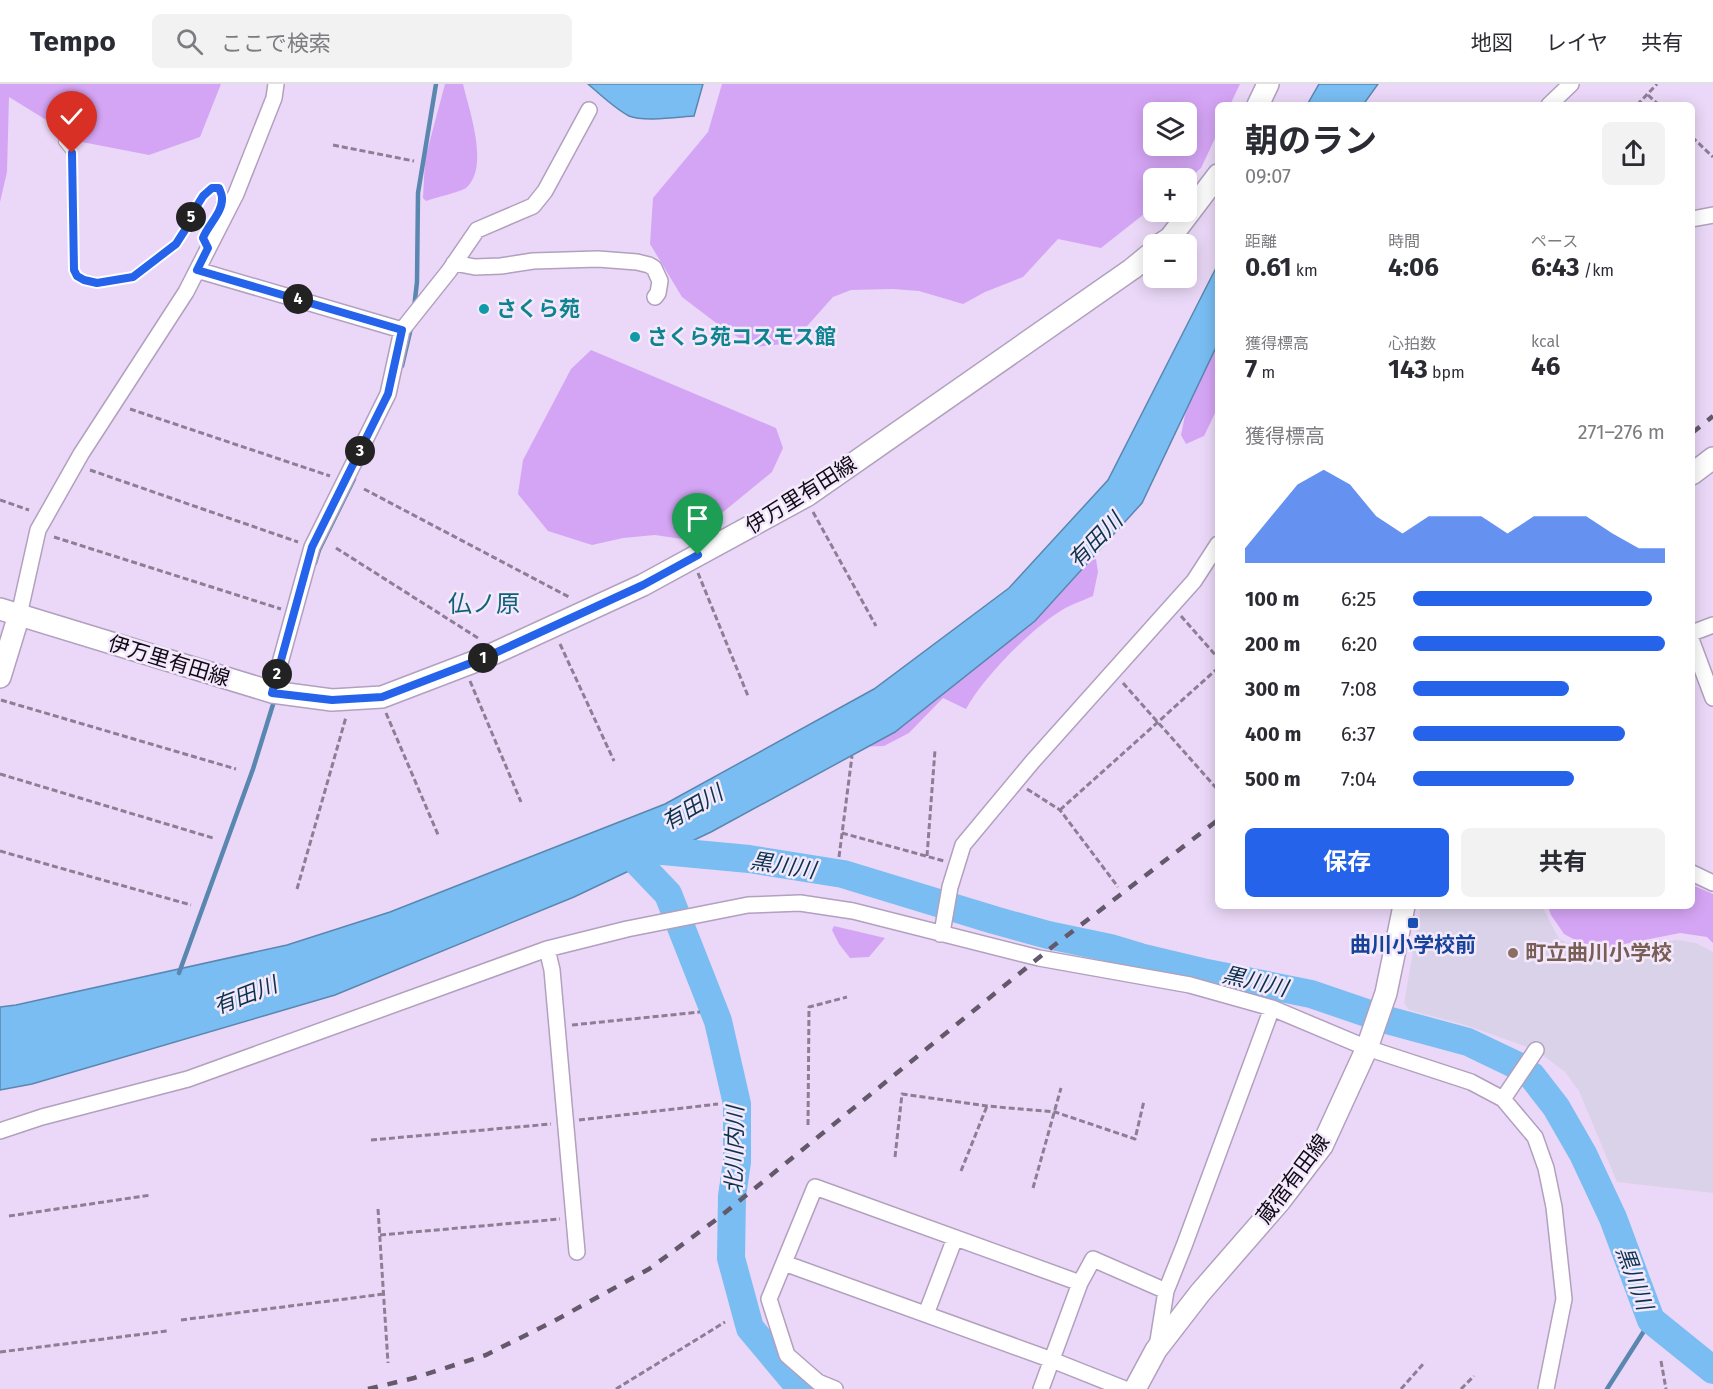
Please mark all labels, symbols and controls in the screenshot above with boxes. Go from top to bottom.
search box [152,14,572,68]
text: Tempo [30,25,116,58]
icon: search [173,25,206,58]
text: ここで検索 [221,30,331,57]
text: 地図 [1471,30,1513,56]
text: レイヤ [1546,30,1608,56]
text: 共有 [1641,30,1683,56]
pin [46,91,97,153]
icon: check [55,100,88,133]
map controls [1143,102,1197,288]
button: layers [1143,102,1197,156]
text: 朝のラン [1245,121,1377,161]
button: share [1602,122,1665,185]
text: 09:07 [1245,164,1291,188]
button: + [1143,168,1197,222]
pin: 5 [176,202,206,232]
text: 5 [187,207,195,226]
text: 距離 [1245,232,1277,251]
text: 時間 [1388,232,1420,251]
text: ペース [1531,232,1578,251]
button: − [1143,234,1197,288]
text: 0.61 [1245,252,1291,283]
text: 4:06 [1388,252,1439,283]
text: 6:43 [1531,252,1580,283]
text: km [1291,261,1318,280]
text: /km [1580,261,1614,280]
pin: 4 [283,284,313,314]
text: 4 [293,289,303,308]
place label: さくら苑 [496,296,580,322]
marker: さくら苑 [477,302,491,316]
place label: さくら苑コスモス館 [647,324,836,350]
marker: さくら苑コスモス館 [628,330,642,344]
text: kcal [1531,332,1560,351]
text: 獲得標高 [1245,334,1309,353]
text: 心拍数 [1388,334,1436,353]
text: 46 [1531,351,1560,382]
text: 7 [1245,354,1257,385]
text: 143 [1388,354,1428,385]
text: m [1257,363,1275,382]
text: bpm [1428,363,1465,382]
text: 271–276 m [1578,420,1665,444]
text: 獲得標高 [1245,424,1325,448]
pin: 3 [345,436,375,466]
text: 3 [356,441,364,460]
street label: 伊万里有田線 [741,451,861,539]
pin [672,493,723,555]
icon: arrive [681,502,714,535]
water label: 有田川 [1063,506,1129,573]
text: 100 m [1245,587,1299,611]
text: 6:25 [1341,587,1376,611]
district label: 仏ノ原 [448,590,520,618]
street label: 伊万里有田線 [105,630,233,692]
text: 200 m [1245,632,1300,656]
text: 6:20 [1341,632,1378,656]
pin: 1 [468,643,498,673]
text: 1 [479,648,487,667]
pin: 2 [262,659,292,689]
text: 2 [273,664,281,683]
text: 300 m [1245,677,1300,701]
text: 7:08 [1341,677,1377,701]
text: 400 m [1245,722,1301,746]
text: 6:37 [1341,722,1375,746]
text: 500 m [1245,767,1301,791]
text: 7:04 [1341,767,1376,791]
water label: 有田川 [657,778,729,836]
button: 保存 [1245,828,1449,897]
button: 共有 [1461,828,1665,897]
water label: 黒川川 [748,847,820,884]
marker: 曲川小学校前 [1406,916,1420,930]
place label: 曲川小学校前 [1350,932,1476,958]
place label: 町立曲川小学校 [1525,940,1672,966]
marker: 町立曲川小学校 [1506,946,1520,960]
water label: 黒川川 [1220,961,1292,1003]
water label: 有田川 [210,970,283,1020]
water label: 北川内川 [720,1104,749,1194]
street label: 蔵宿有田線 [1251,1129,1335,1229]
water label: 黒川川 [1611,1243,1659,1316]

